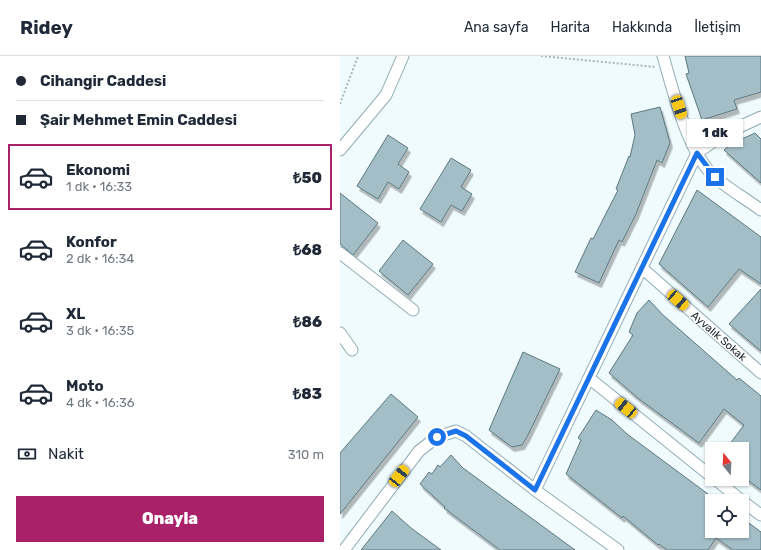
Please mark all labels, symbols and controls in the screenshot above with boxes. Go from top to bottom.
text: Ridey [20,16,73,39]
text: Ana sayfa [464,19,528,36]
text: Harita [550,19,590,36]
text: Hakkında [612,19,672,36]
text: İletişim [694,19,741,36]
text: Cihangir Caddesi [40,72,166,90]
car [670,94,688,120]
text: Şair Mehmet Emin Caddesi [40,111,237,129]
callout: 1 dk [687,119,743,147]
text: 1 dk [702,125,728,140]
icon: car [18,159,54,195]
text: Ekonomi [66,161,130,179]
route end [706,168,724,186]
text: ₺50 [293,169,322,187]
text: 1 dk · 16:33 [66,179,132,194]
icon: car [18,231,54,267]
text: Konfor [66,233,117,251]
text: ₺68 [293,241,322,259]
text: 2 dk · 16:34 [66,251,134,266]
car [665,288,691,312]
icon: car [18,303,54,339]
text: XL [66,305,85,323]
street label: Ayvalık Sokak [688,309,749,364]
text: ₺86 [293,313,322,331]
text: 3 dk · 16:35 [66,323,134,338]
icon: car [18,375,54,411]
text: Moto [66,377,104,395]
text: ₺83 [293,385,322,403]
text: 4 dk · 16:36 [66,395,135,410]
car [613,396,639,420]
route start [428,428,446,446]
north arrow [705,442,749,486]
map controls [705,442,749,538]
icon: cash [16,443,38,465]
text: Nakit [48,445,84,463]
text: 310 m [288,447,324,462]
car [387,463,411,489]
button: locate [705,494,749,538]
button: Onayla [16,496,324,542]

